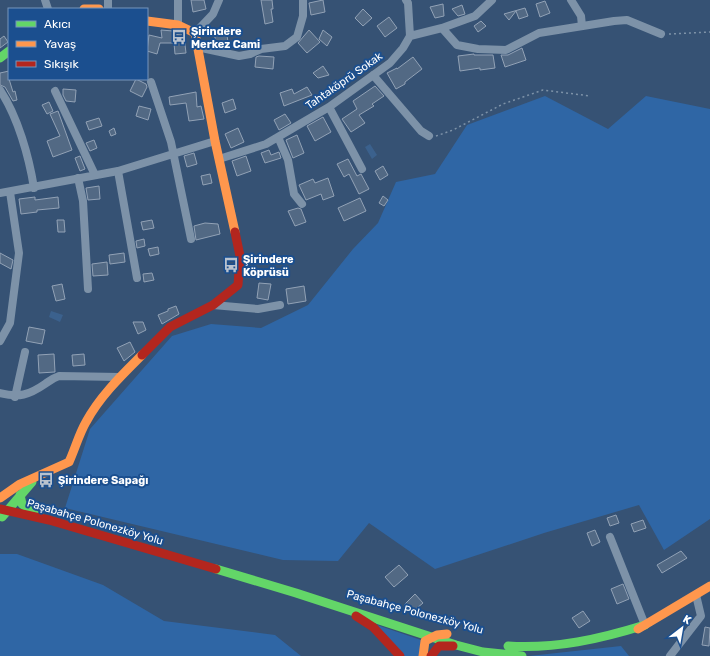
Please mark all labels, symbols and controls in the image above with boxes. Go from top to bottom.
legend [8,8,148,80]
text: Akıcı [44,17,71,31]
place label: Şirindere Merkez Cami [191,25,260,51]
bus stop icon: Şirindere Merkez Cami [170,28,188,46]
text: Yavaş [44,37,76,51]
street label: Tahtaköprü Sokak [303,49,385,112]
text: Sıkışık [44,57,79,71]
place label: Şirindere Köprüsü [243,253,294,279]
bus stop icon: Şirindere Köprüsü [222,256,240,274]
bus stop icon: Şirindere Sapağı [37,471,55,489]
place label: Şirindere Sapağı [58,474,148,487]
street label: Paşabahçe Polonezköy Yolu [25,496,165,548]
street label: Paşabahçe Polonezköy Yolu [345,587,485,637]
north arrow [662,608,702,648]
text: K [680,612,694,628]

